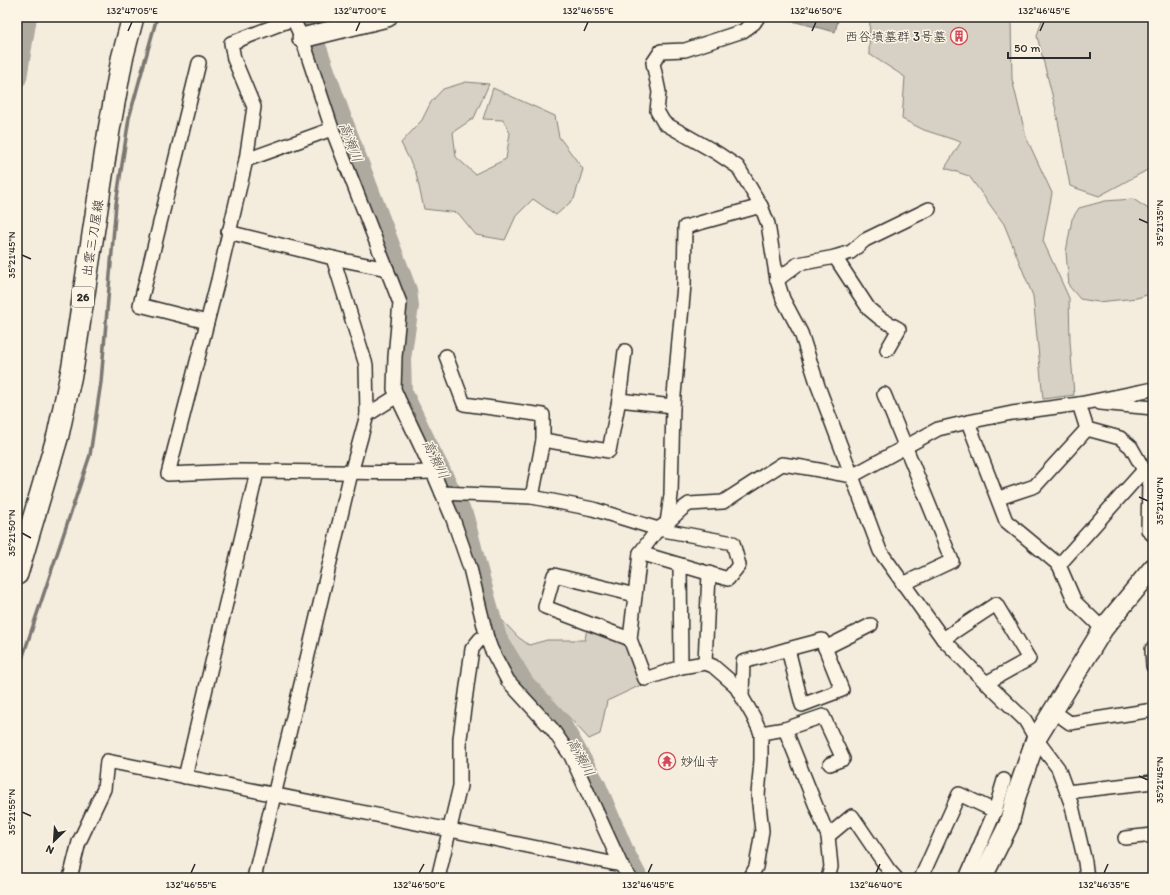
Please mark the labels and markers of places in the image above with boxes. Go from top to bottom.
building icon: 西谷墳墓群 3号墓 [949,26,969,46]
place label: 西谷墳墓群 3号墓 [845,29,946,44]
temple icon: 妙仙寺 [657,751,677,771]
place label: 妙仙寺 [680,754,719,769]

